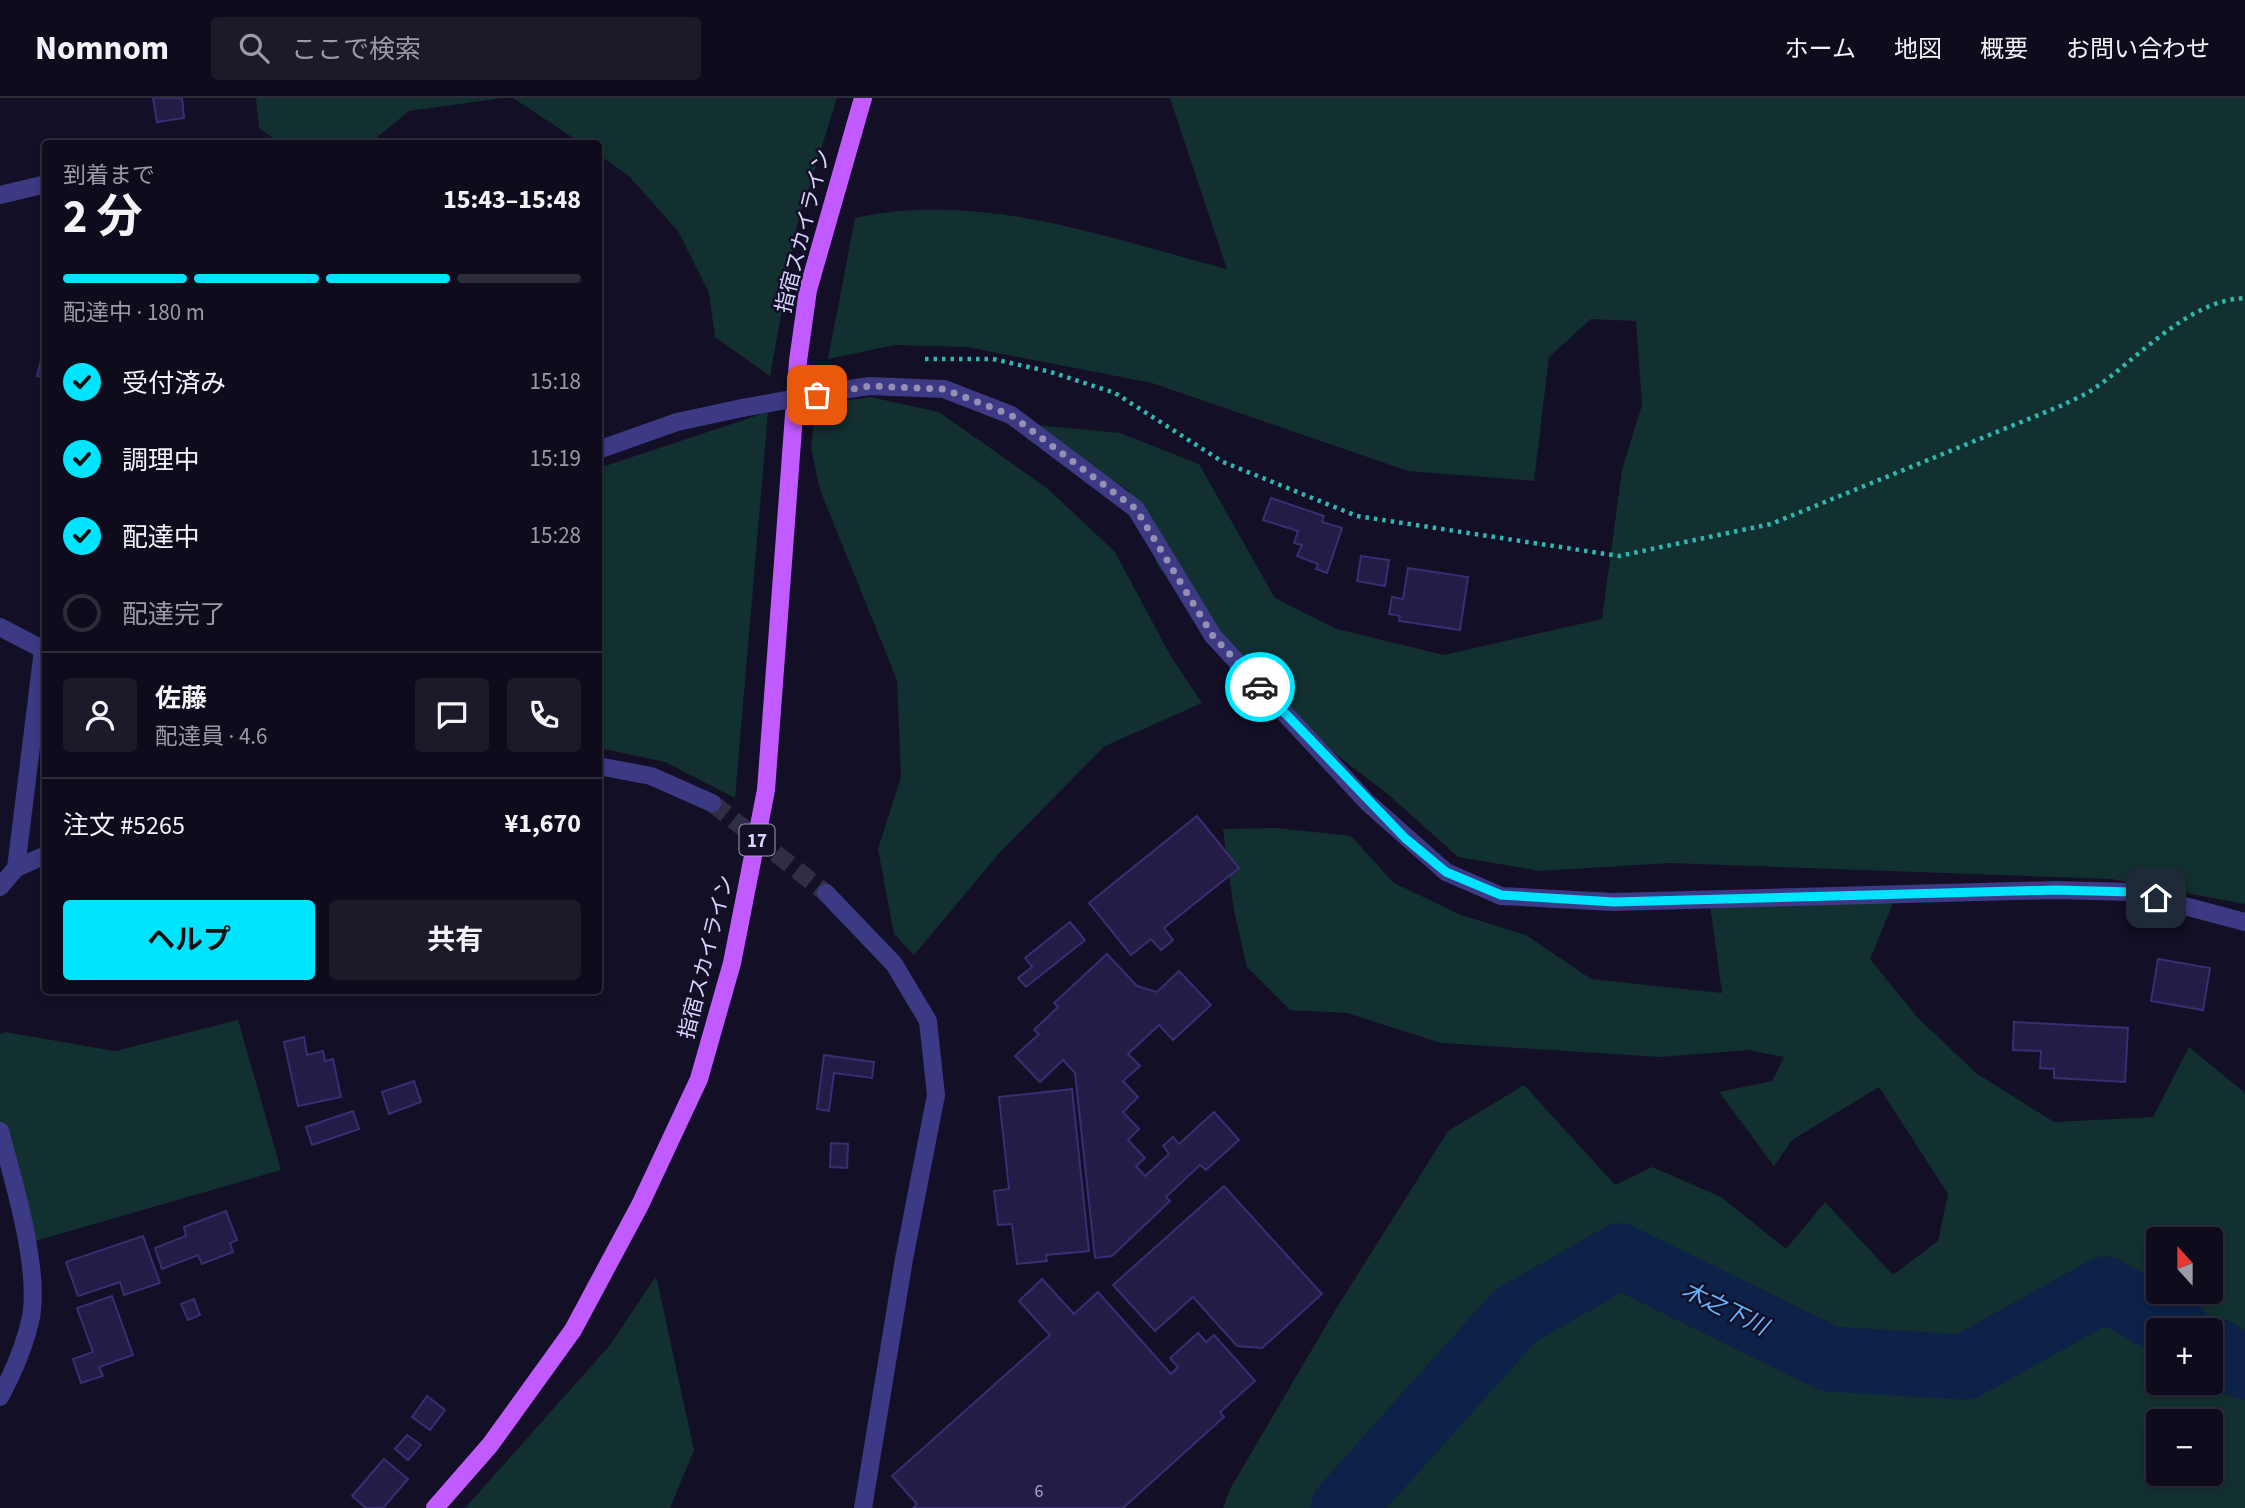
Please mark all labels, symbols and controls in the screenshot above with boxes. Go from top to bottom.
search box [211,17,701,80]
text: Nomnom [35,25,169,72]
icon: search [235,29,273,67]
text: ここで検索 [291,31,421,68]
text: ホーム [1785,32,1856,67]
text: 地図 [1894,32,1942,67]
text: 概要 [1980,32,2028,67]
text: お問い合わせ [2066,32,2210,67]
street label: 指宿スカイライン [768,146,838,316]
text: 到着まで [63,159,155,192]
text: 15:43–15:48 [443,181,581,218]
text: 2 分 [63,185,143,250]
text: 配達中 · 180 m [63,296,205,329]
icon: check [63,363,101,401]
text: 受付済み [122,365,226,402]
text: 15:18 [530,365,581,398]
pin [787,365,847,425]
icon: bag [798,376,836,414]
icon: check [63,440,101,478]
text: 調理中 [122,442,200,479]
text: 15:19 [530,442,581,475]
icon: check [63,517,101,555]
text: 配達中 [122,519,200,556]
text: 15:28 [530,519,581,552]
text: 配達完了 [122,596,226,633]
courier [1225,652,1295,722]
icon: car [1241,668,1279,706]
button: person [63,678,137,752]
button: chat [415,678,489,752]
button: phone [507,678,581,752]
text: 佐藤 [155,680,207,717]
text: 配達員 · 4.6 [155,720,268,753]
text: ¥1,670 [505,805,581,842]
text: 注文 #5265 [63,807,185,844]
road number: 17 [740,824,774,856]
pin [2126,868,2186,928]
street label: 指宿スカイライン [671,872,741,1042]
icon: home [2137,879,2175,917]
button: ヘルプ [63,900,315,980]
button: 共有 [329,900,581,980]
north arrow [2146,1227,2222,1304]
map controls [2146,1227,2223,1486]
water label: 木之下川 [1676,1273,1776,1345]
button: + [2146,1318,2223,1395]
button: − [2146,1409,2223,1486]
house number: 6 [1035,1479,1044,1504]

